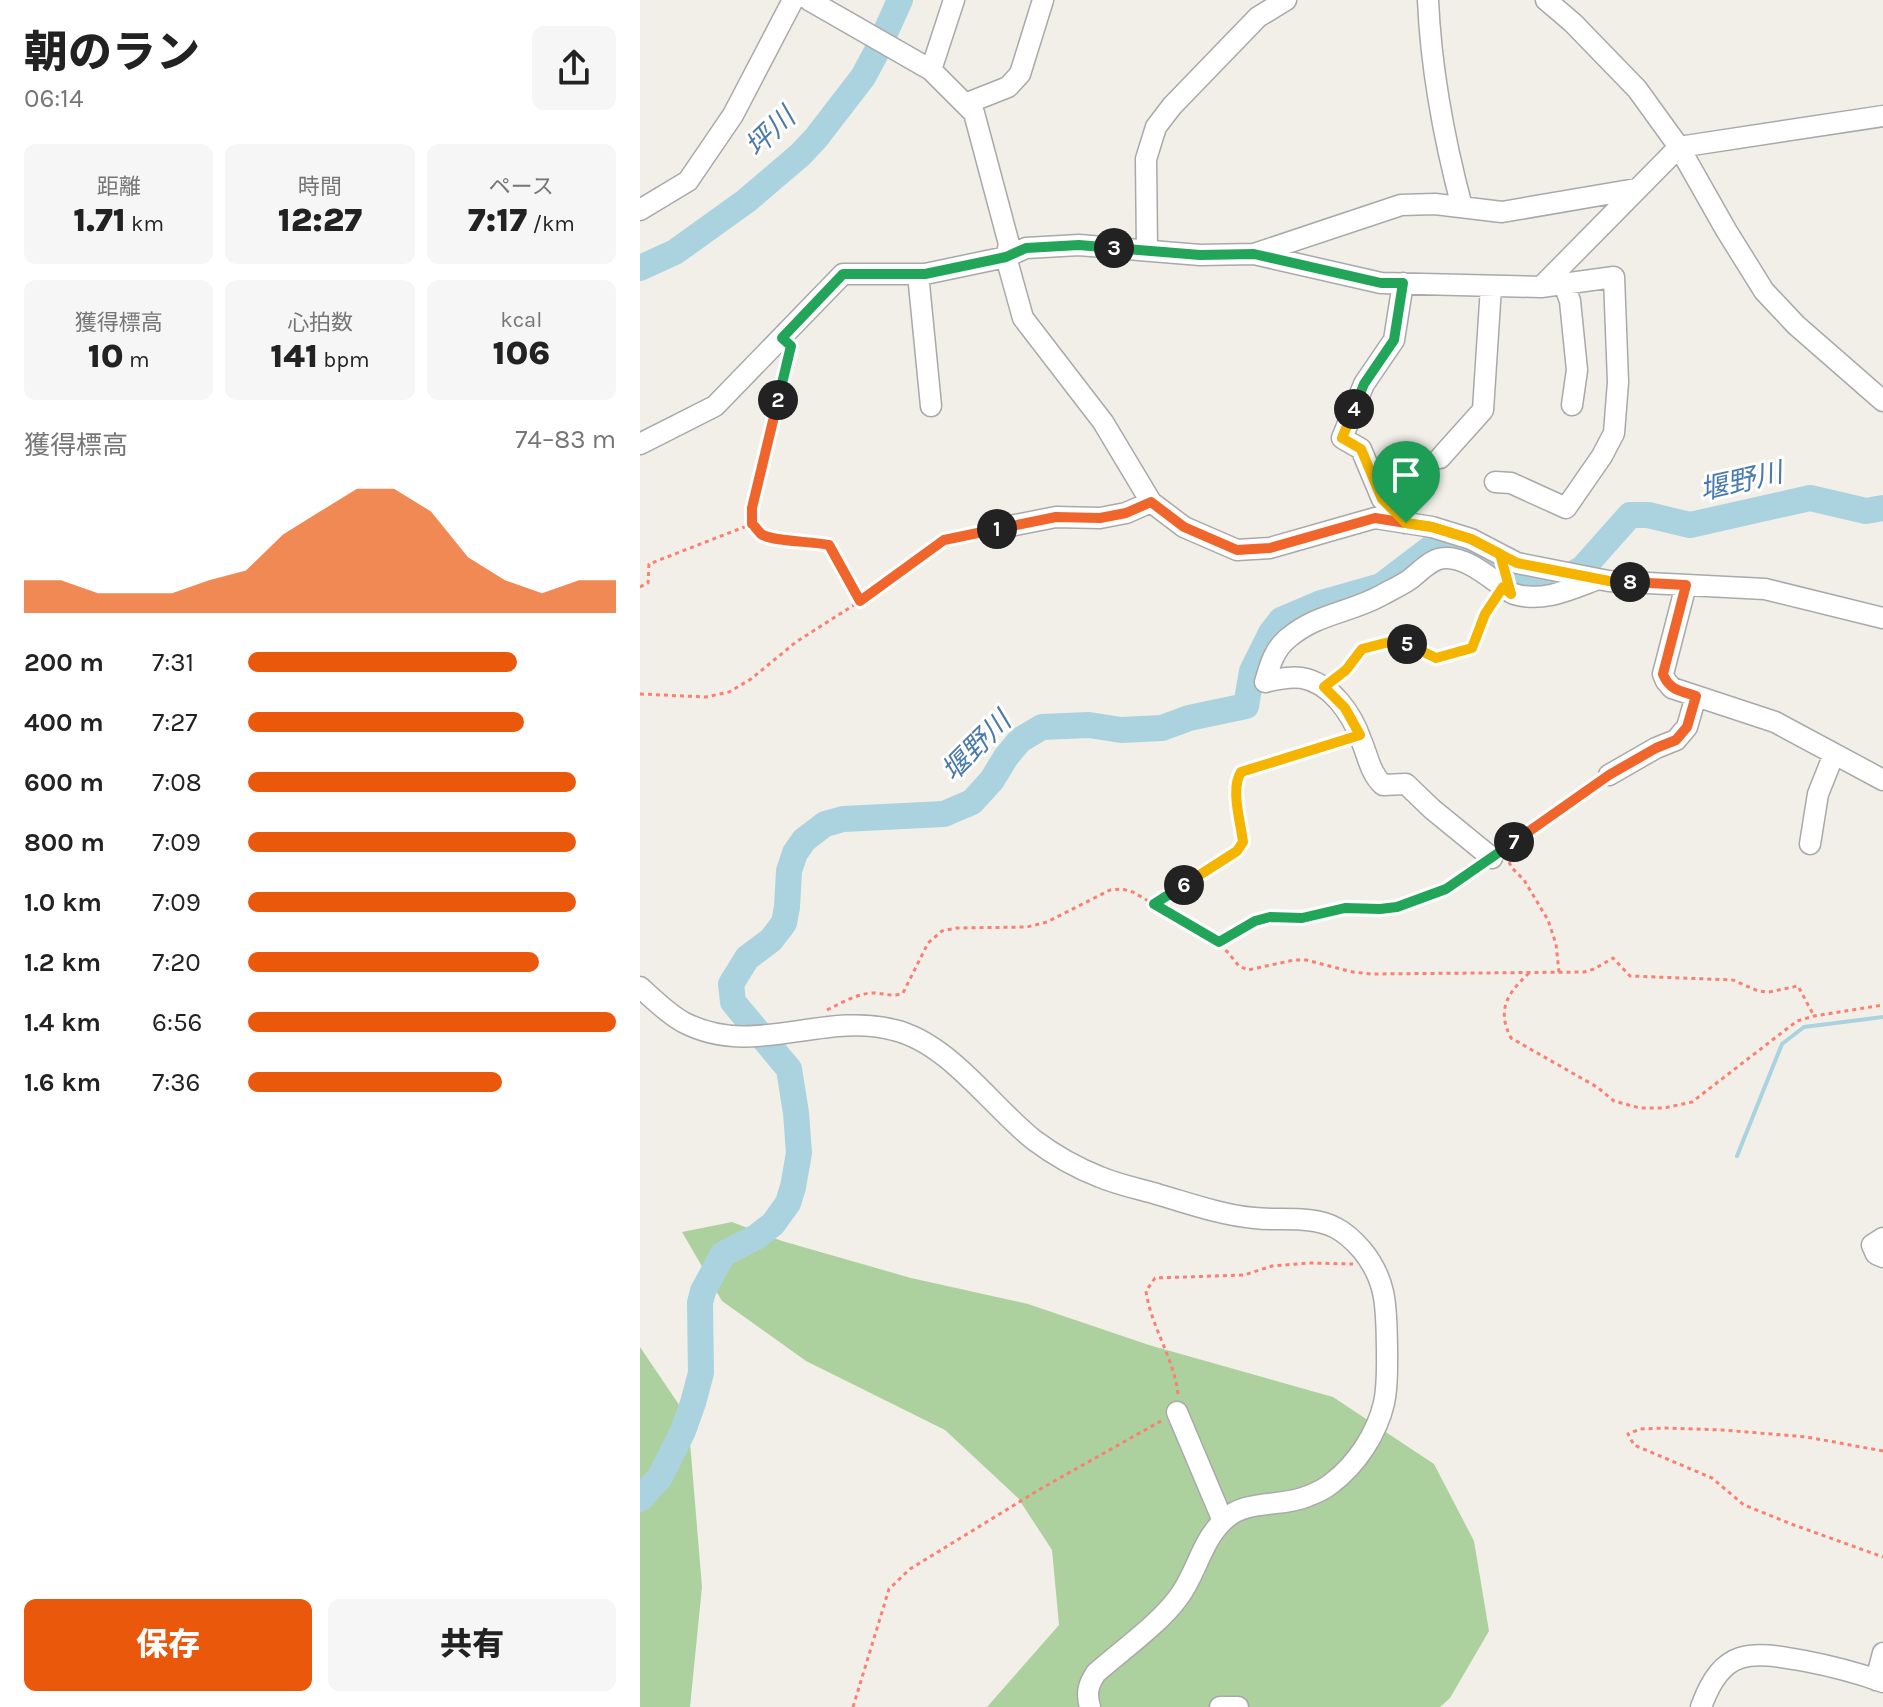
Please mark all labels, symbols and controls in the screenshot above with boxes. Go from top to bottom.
button: share [532,26,616,110]
text: 朝のラン [24,27,200,78]
text: 06:14 [24,83,83,114]
water label: 坪川 [738,99,804,163]
text: 距離 [97,174,141,200]
text: 時間 [298,174,342,200]
text: ペース [489,174,554,200]
text: 1.71 [73,200,126,240]
text: 12:27 [278,200,362,240]
text: 7:17 [468,200,527,240]
text: km [126,211,164,237]
text: /km [527,211,575,237]
pin: 3 [1094,228,1134,268]
text: 3 [1107,235,1121,261]
text: kcal [500,307,542,333]
text: 獲得標高 [75,310,163,336]
text: 心拍数 [287,310,353,336]
text: 106 [492,333,550,373]
text: 10 [88,336,124,376]
text: 141 [270,336,318,376]
text: m [124,347,150,373]
text: bpm [318,347,370,373]
pin: 2 [758,380,798,420]
text: 2 [771,387,785,413]
pin: 4 [1334,389,1374,429]
text: 4 [1347,396,1361,422]
text: 74–83 m [515,424,616,455]
text: 獲得標高 [24,430,128,461]
pin [1372,441,1440,523]
icon: arrive [1384,453,1428,497]
water label: 堰野川 [1696,455,1789,507]
pin: 1 [977,509,1017,549]
text: 1 [993,516,1001,542]
pin: 8 [1610,562,1650,602]
text: 8 [1623,569,1637,595]
pin: 5 [1387,624,1427,664]
text: 5 [1401,631,1413,657]
text: 200 m [24,647,104,678]
text: 7:31 [152,647,194,678]
water label: 堰野川 [935,703,1019,787]
text: 400 m [24,707,104,738]
text: 7:27 [152,707,197,738]
text: 600 m [24,767,104,798]
text: 7:08 [152,767,202,798]
pin: 7 [1494,822,1534,862]
text: 800 m [24,827,105,858]
text: 7:09 [152,827,201,858]
text: 7 [1509,829,1519,855]
pin: 6 [1164,865,1204,905]
text: 6 [1177,872,1191,898]
text: 1.0 km [24,887,102,918]
text: 7:09 [152,887,201,918]
text: 1.2 km [24,947,101,978]
text: 7:20 [152,947,201,978]
text: 1.4 km [24,1007,101,1038]
text: 6:56 [152,1007,202,1038]
text: 1.6 km [24,1067,101,1098]
text: 7:36 [152,1067,200,1098]
button: 保存 [24,1599,312,1691]
button: 共有 [328,1599,616,1691]

